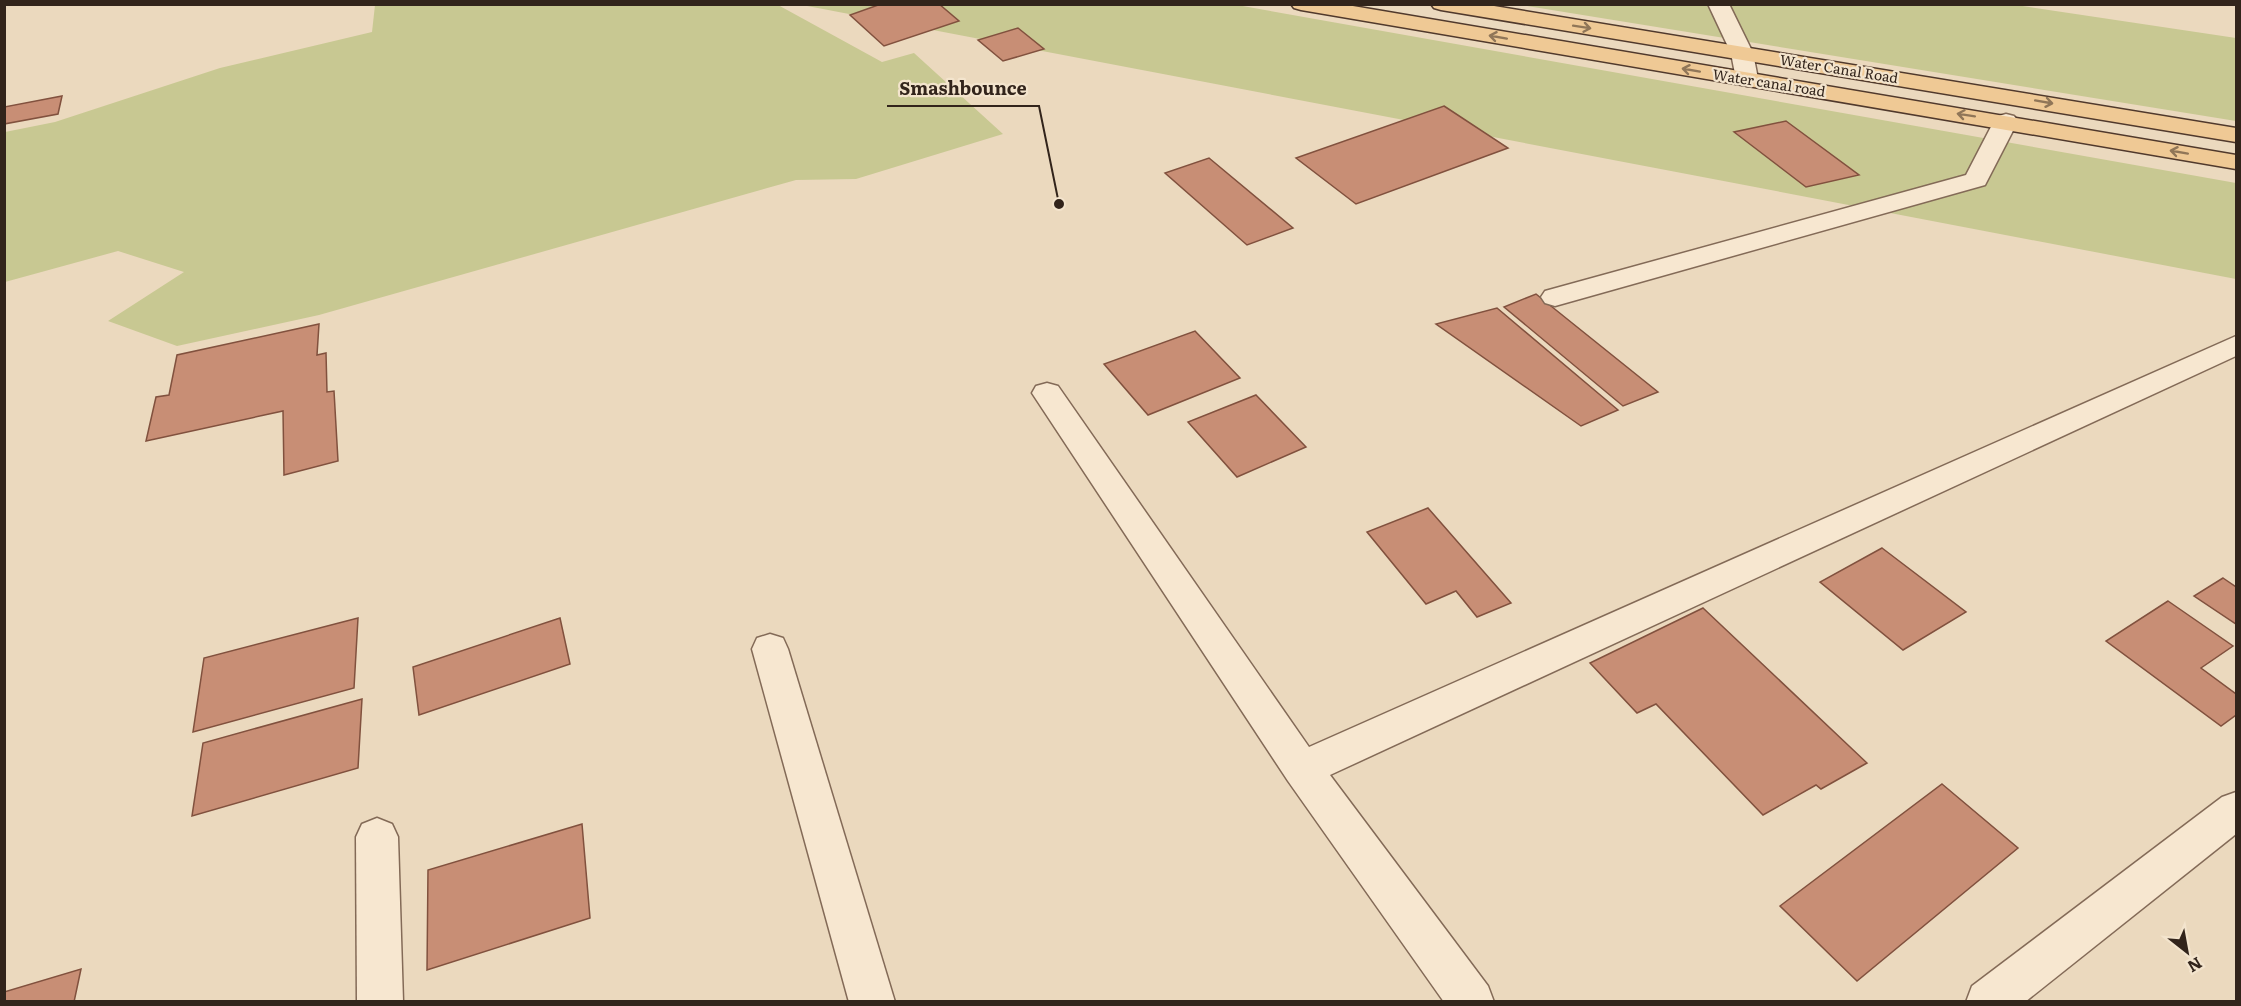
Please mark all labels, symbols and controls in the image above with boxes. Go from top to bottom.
one-way arrow [1571,22,1591,33]
one-way arrow [1489,32,1509,43]
street label: Water Canal Road [1778,49,1900,87]
street label: Water canal road [1711,63,1827,101]
one-way arrow [1681,64,1701,75]
callout: Smashbounce [887,70,1039,106]
text: Smashbounce [899,74,1027,101]
one-way arrow [2033,96,2053,107]
one-way arrow [1957,109,1976,120]
one-way arrow [2170,146,2189,157]
north arrow [2157,922,2217,982]
text: N [2183,952,2207,979]

